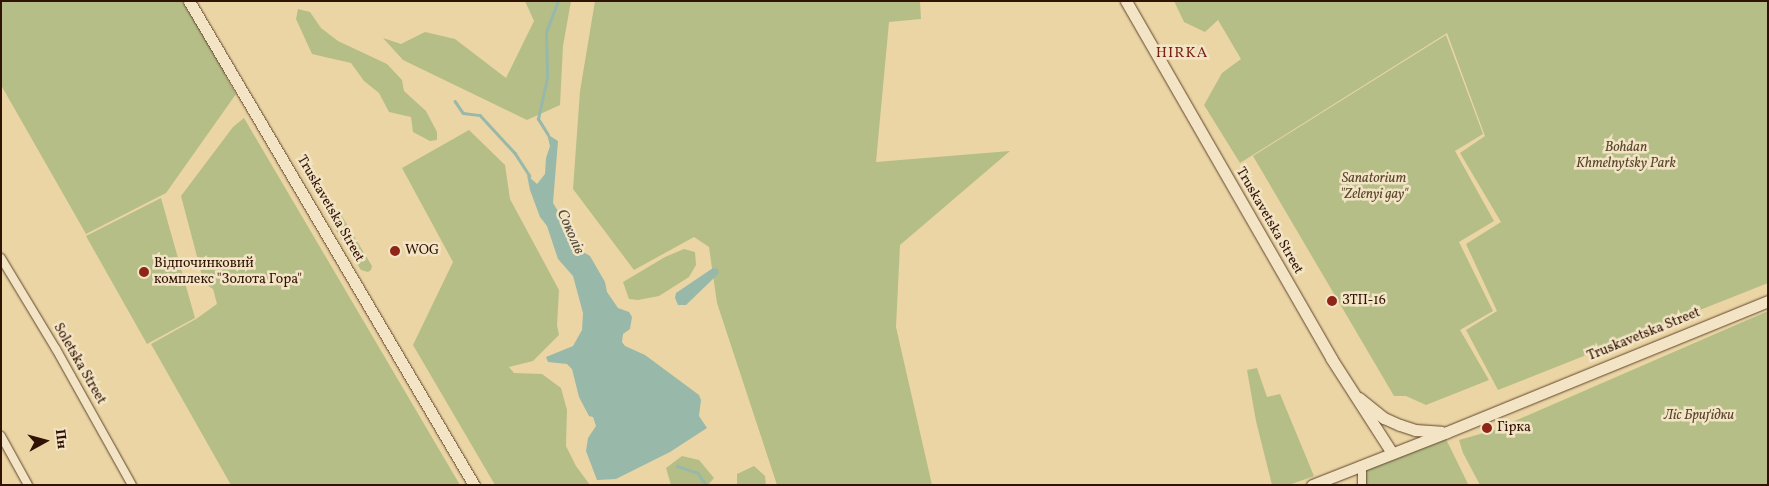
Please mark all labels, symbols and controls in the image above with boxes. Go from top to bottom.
district label: HIRKA [1155,45,1209,63]
park label: Bohdan Khmelnytsky Park [1576,140,1676,172]
street label: Truskavetska Street [293,153,367,265]
street label: Truskavetska Street [1232,165,1306,277]
park label: Sanatorium "Zelenyi gay" [1340,171,1408,203]
water label: Соколів [552,207,588,257]
place label: WOG [405,243,439,259]
marker: WOG [389,245,401,257]
place label: Відпочинковий комплекс "Золота Гора" [154,256,302,288]
marker: Відпочинковий комплекс "Золота Гора" [138,266,150,278]
place label: ЗТП-16 [1342,293,1386,309]
marker: ЗТП-16 [1326,295,1338,307]
street label: Truskavetska Street [1585,305,1703,365]
street label: Soletska Street [49,320,109,408]
park label: Ліс Бриґідки [1664,408,1734,424]
north arrow [20,416,70,466]
place label: Гірка [1497,420,1531,436]
marker: Гірка [1481,422,1493,434]
text: Пн [50,428,71,450]

